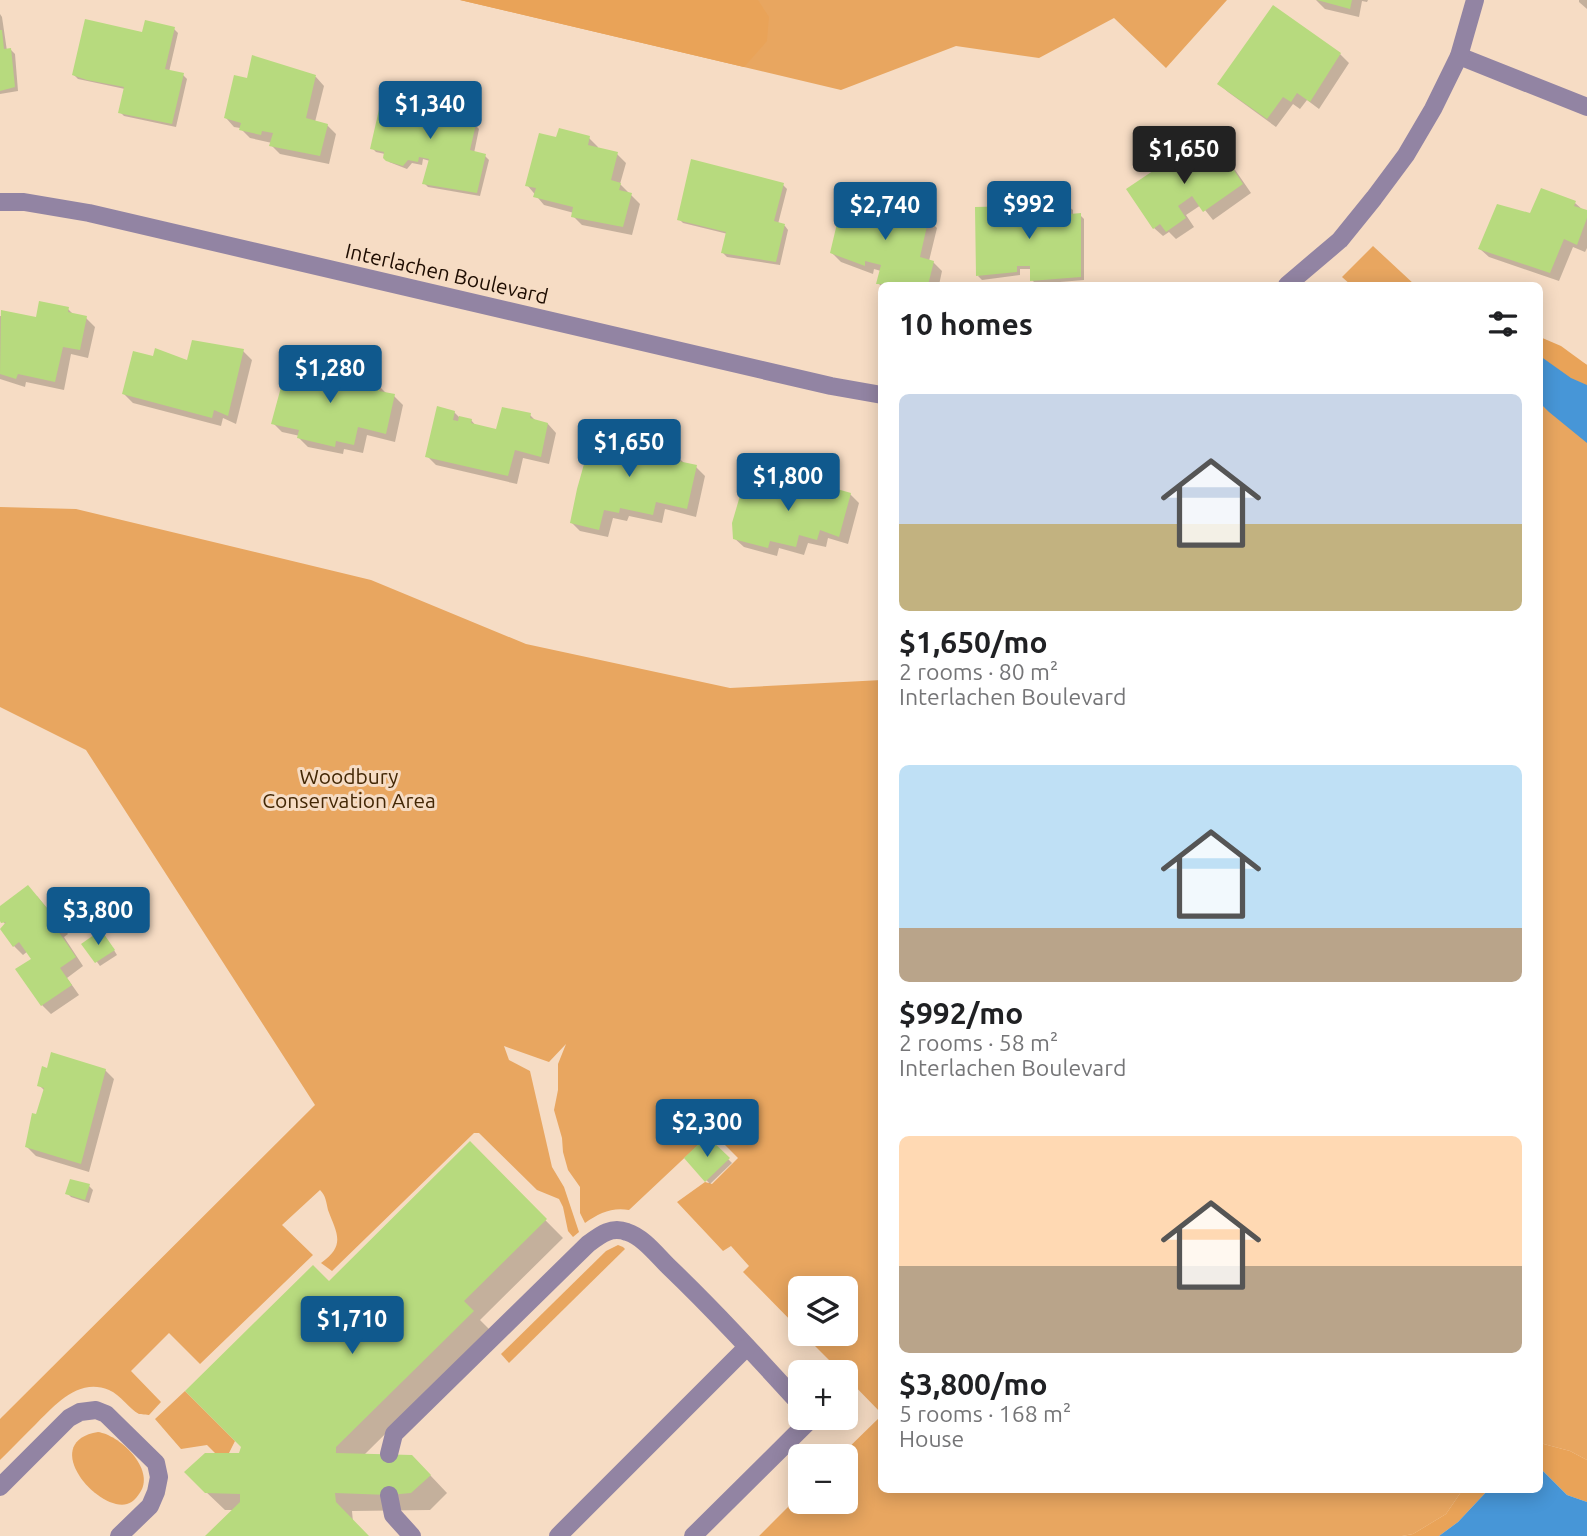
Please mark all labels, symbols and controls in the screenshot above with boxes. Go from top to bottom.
pin: $1,340 [373,82,487,141]
text: $1,340 [395,91,465,116]
pin: $1,650 [1127,127,1241,186]
text: $1,650 [1149,136,1219,161]
pin: $2,740 [828,182,942,242]
pin: $992 [988,182,1070,241]
text: $992 [1003,191,1055,216]
text: $2,740 [850,192,920,217]
street label: Interlachen Boulevard [343,238,551,308]
icon: filters [1484,305,1522,343]
text: 10 homes [899,307,1033,341]
pin: $1,280 [273,346,387,405]
text: $1,280 [295,355,365,380]
pin: $1,650 [572,420,686,479]
text: $1,650 [594,429,664,454]
icon: home [1148,440,1274,566]
pin: $1,800 [731,454,845,513]
text: $1,800 [753,463,823,488]
text: $1,650/mo [899,625,1048,659]
text: 2 rooms · 80 m² [899,659,1058,684]
text: Interlachen Boulevard [899,684,1126,709]
park label: Woodbury Conservation Area [262,764,436,812]
icon: home [1148,811,1274,937]
pin: $3,800 [41,888,155,947]
text: $3,800 [63,897,133,922]
text: $992/mo [899,996,1023,1030]
text: 2 rooms · 58 m² [899,1030,1058,1055]
text: Interlachen Boulevard [899,1055,1126,1080]
pin: $2,300 [650,1100,764,1159]
text: $2,300 [672,1109,742,1134]
icon: home [1148,1182,1274,1308]
map controls [788,1276,858,1514]
button: layers [788,1276,858,1346]
pin: $1,710 [295,1296,409,1356]
text: $1,710 [317,1306,387,1331]
button: + [788,1360,858,1430]
text: $3,800/mo [899,1367,1048,1401]
text: 5 rooms · 168 m² [899,1401,1071,1426]
text: House [899,1426,964,1451]
button: − [788,1444,858,1514]

